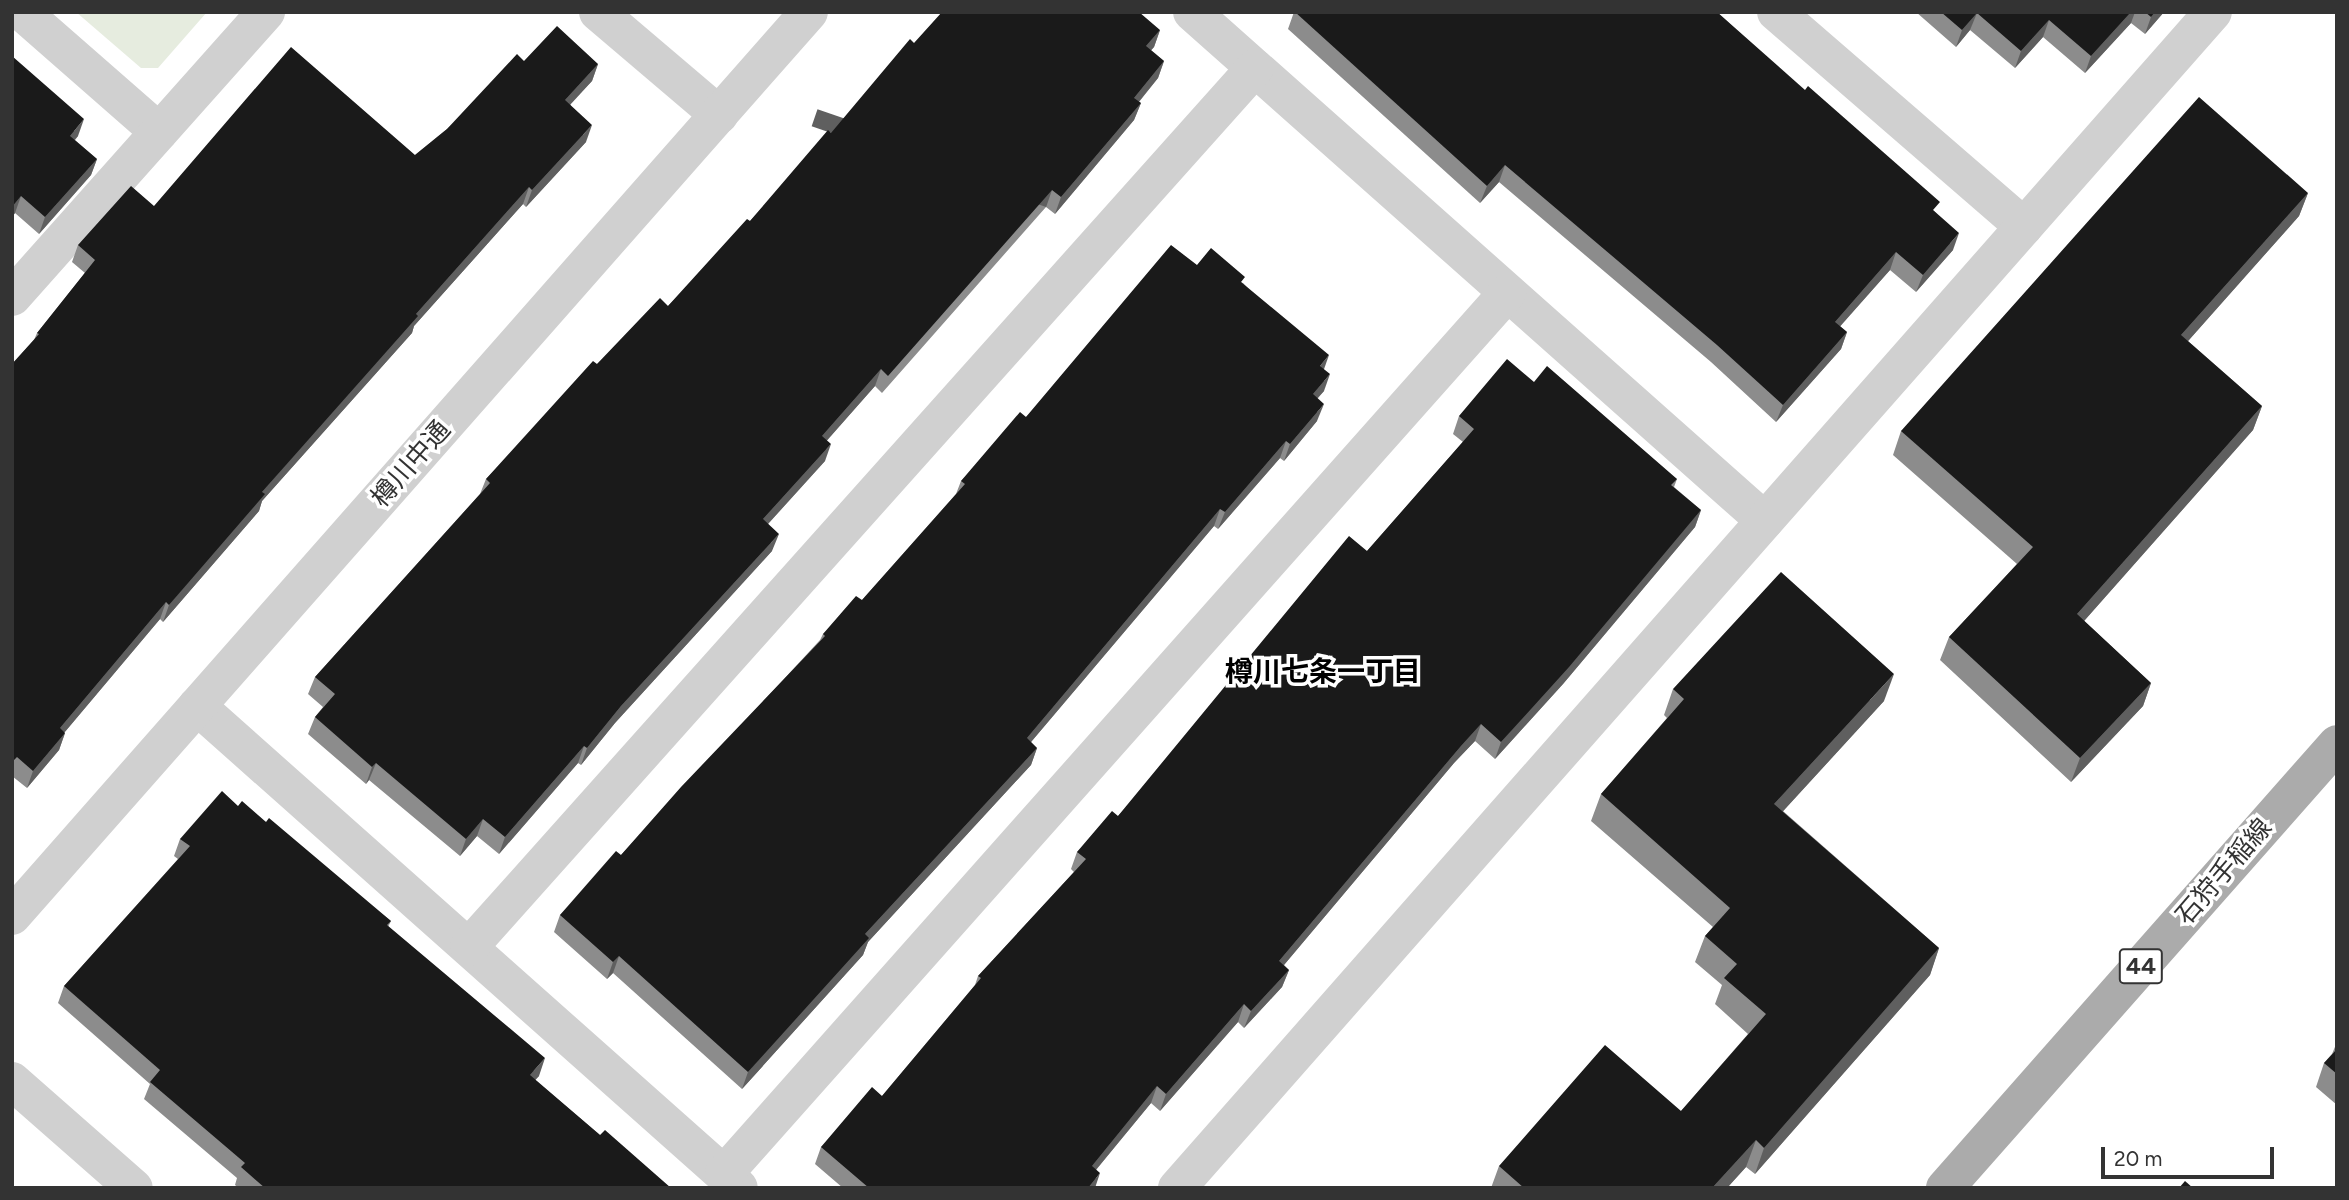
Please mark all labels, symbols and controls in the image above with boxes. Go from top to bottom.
street label: 樽川中通 [365,415,457,513]
district label: 樽川七条一丁目 [1225,654,1421,688]
street label: 石狩手稲線 [2170,813,2278,931]
road number: 44 [2118,946,2164,986]
scale bar [2104,1134,2277,1178]
text: 20 m [2114,1146,2162,1171]

